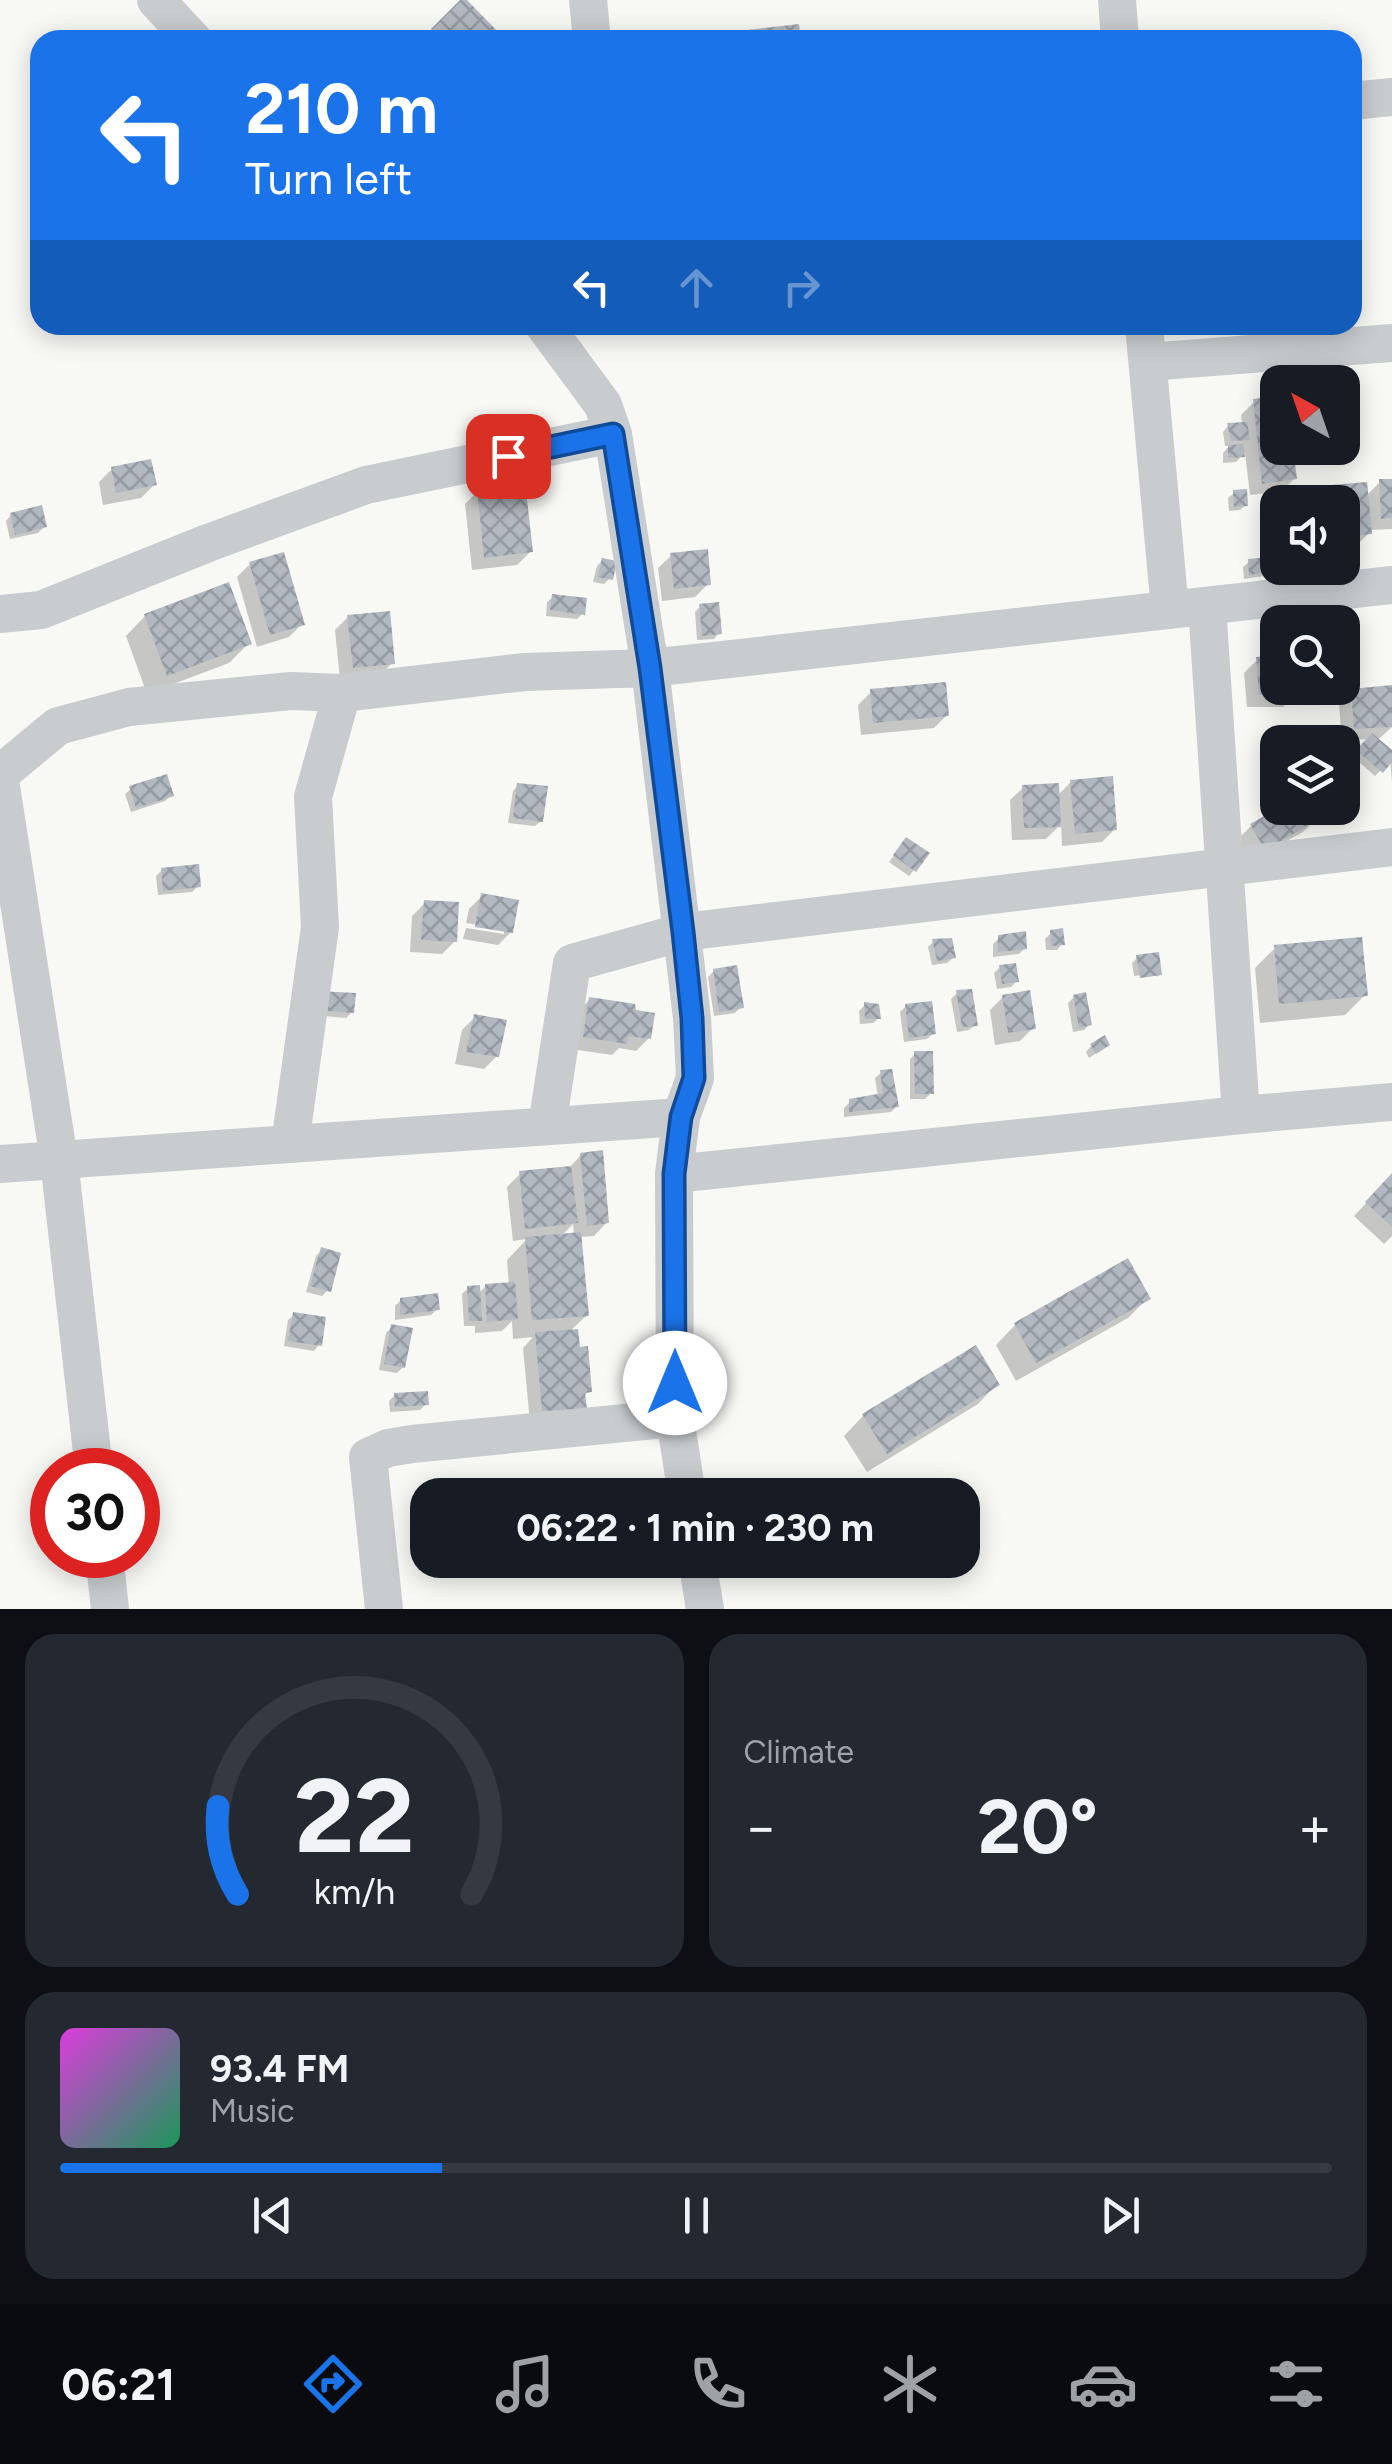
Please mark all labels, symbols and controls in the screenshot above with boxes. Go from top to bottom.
text: 210 m [245,66,438,151]
icon: left [80,70,210,200]
text: Turn left [245,151,412,205]
icon: left [564,260,619,315]
icon: ahead [669,260,724,315]
icon: right [774,260,829,315]
north arrow [1260,365,1360,465]
map controls [1260,365,1360,825]
pin [466,414,551,499]
icon: arrive [481,429,536,484]
button: sound [1260,485,1360,585]
button: search [1260,605,1360,705]
button: layers [1260,725,1360,825]
position arrow [623,1331,727,1435]
speed limit sign: 30 [30,1448,160,1578]
text: 06:22 · 1 min · 230 m [516,1505,874,1551]
text: Climate [744,1733,854,1771]
text: 22 [294,1753,414,1878]
text: 20° [978,1782,1098,1872]
text: − [744,1794,778,1860]
text: + [1298,1794,1332,1860]
text: km/h [313,1870,395,1913]
text: 93.4 FM [210,2046,349,2092]
text: Music [210,2092,295,2130]
icon: previous [245,2188,300,2243]
icon: pause [669,2188,724,2243]
icon: next [1093,2188,1148,2243]
icon: directions [298,2349,368,2419]
icon: music [490,2349,560,2419]
icon: phone [683,2349,753,2419]
icon: climate [875,2349,945,2419]
icon: car [1068,2349,1138,2419]
icon: filters [1261,2349,1331,2419]
text: 06:21 [61,2357,175,2411]

